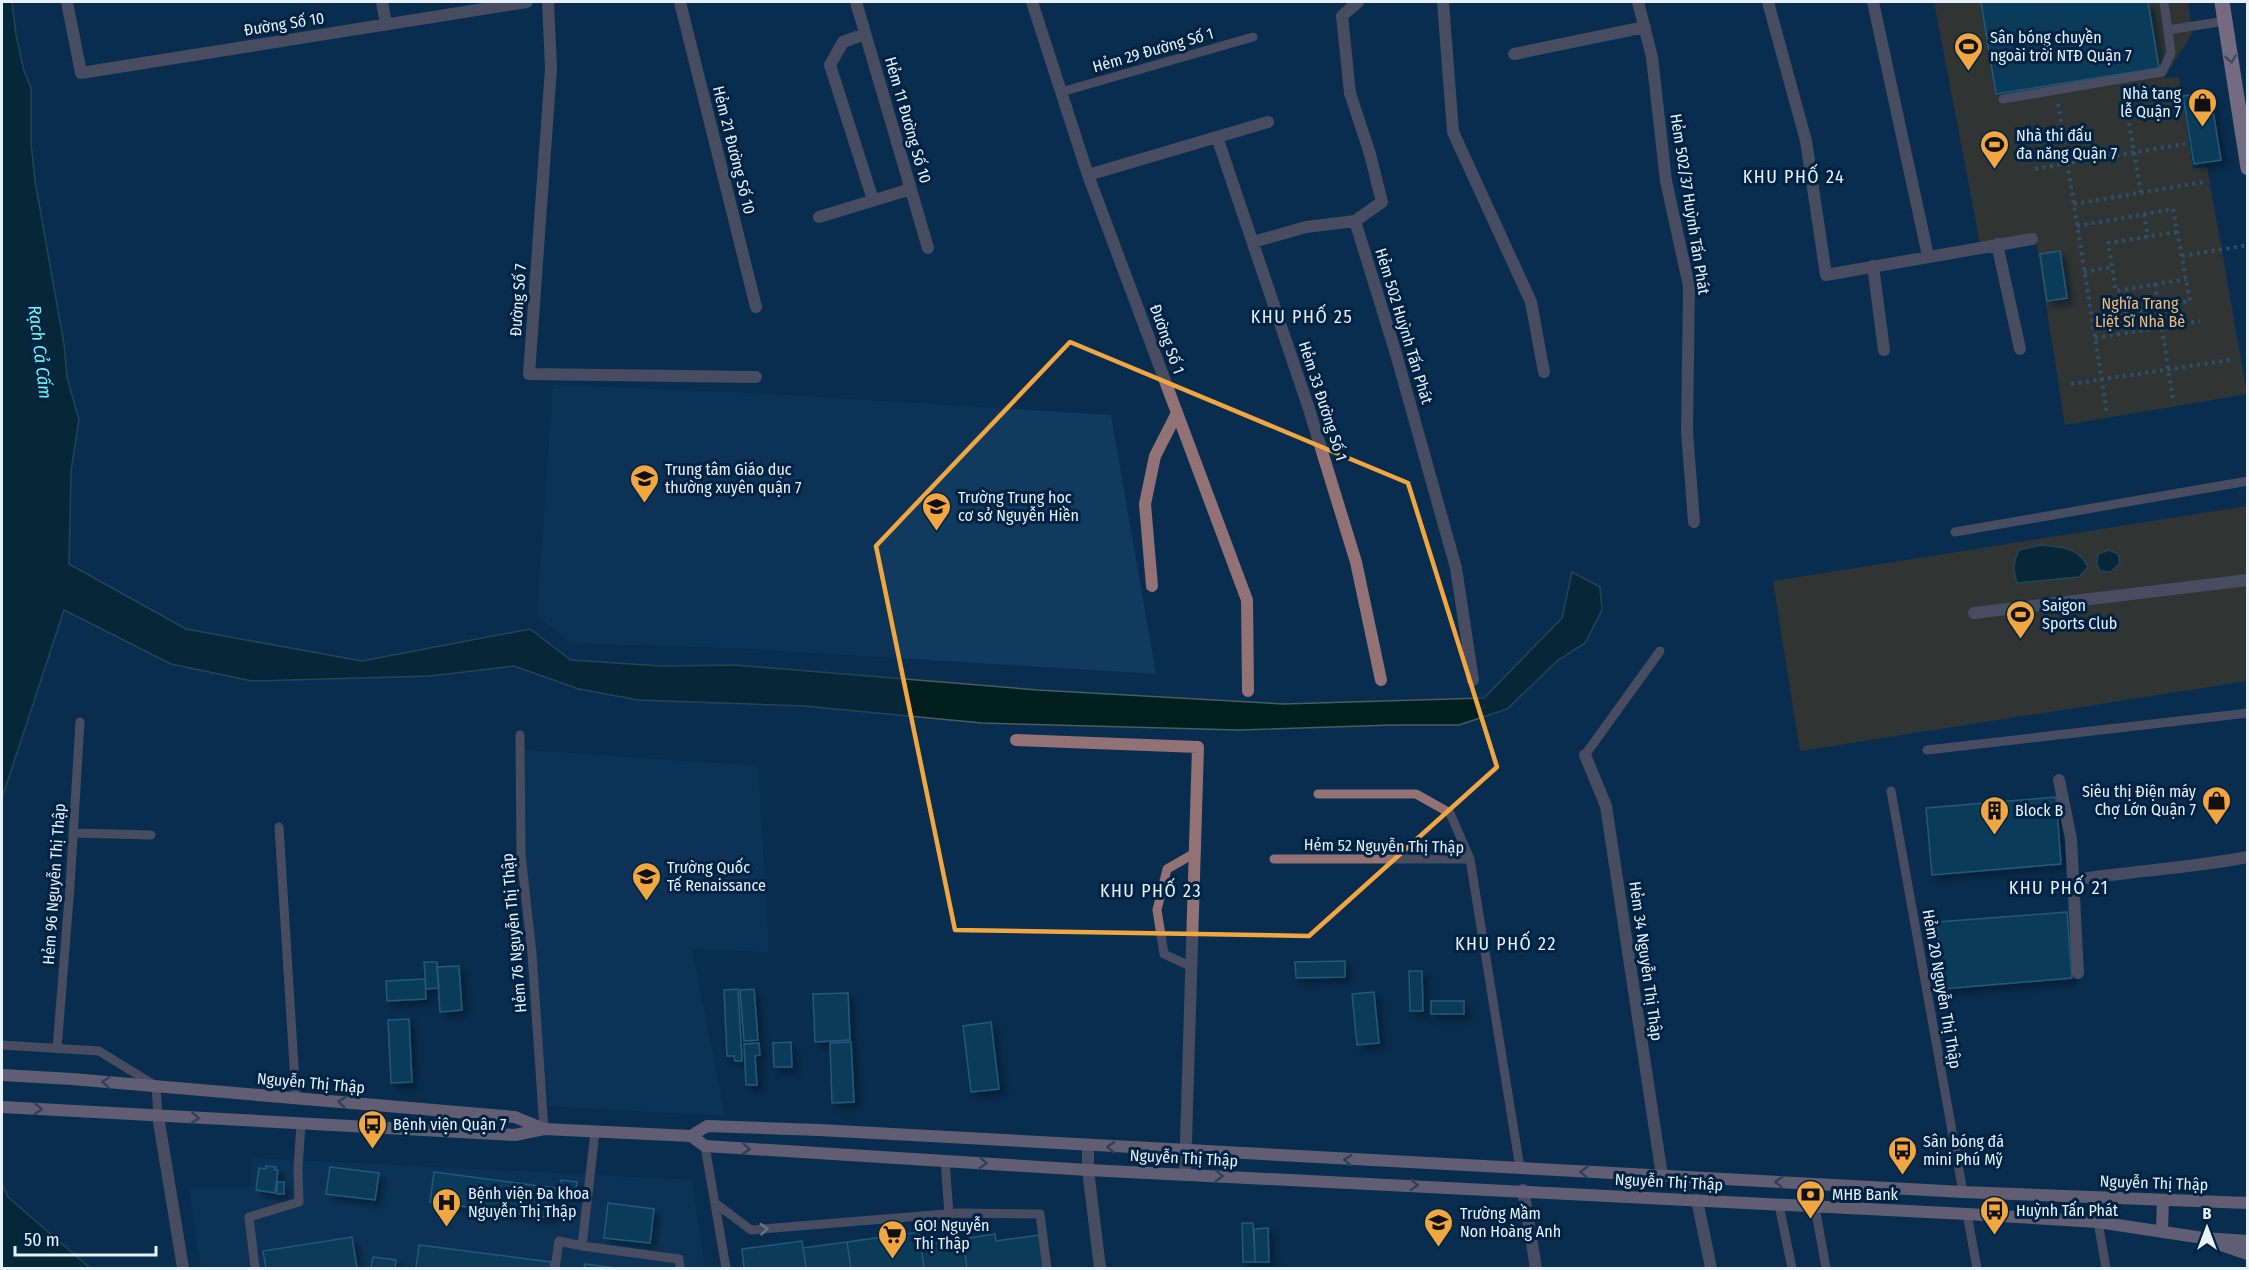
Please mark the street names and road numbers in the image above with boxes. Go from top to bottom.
street label: Đường Số 10 [242,7,326,40]
street label: Hẻm 29 Đường Số 1 [1090,23,1216,76]
street label: Hẻm 11 Đường Số 10 [881,54,936,185]
street label: Hẻm 21 Đường Số 10 [709,84,760,216]
street label: Hẻm 502/37 Huỳnh Tấn Phát [1666,112,1715,296]
street label: Hẻm 502 Huỳnh Tấn Phát [1371,245,1438,407]
street label: Đường Số 7 [505,262,530,337]
street label: Đường Số 1 [1146,301,1189,376]
street label: Hẻm 33 Đường Số 1 [1295,339,1352,463]
street label: Hẻm 96 Nguyễn Thị Thập [39,803,69,965]
street label: Hẻm 52 Nguyễn Thị Thập [1304,835,1464,857]
street label: Hẻm 76 Nguyễn Thị Thập [498,853,530,1013]
street label: Hẻm 34 Nguyễn Thị Thập [1625,880,1667,1042]
street label: Hẻm 20 Nguyễn Thị Thập [1919,908,1965,1070]
street label: Nguyễn Thị Thập [256,1069,366,1097]
street label: Nguyễn Thị Thập [1129,1146,1239,1170]
street label: Nguyễn Thị Thập [1614,1170,1724,1194]
street label: Nguyễn Thị Thập [2099,1172,2209,1194]

